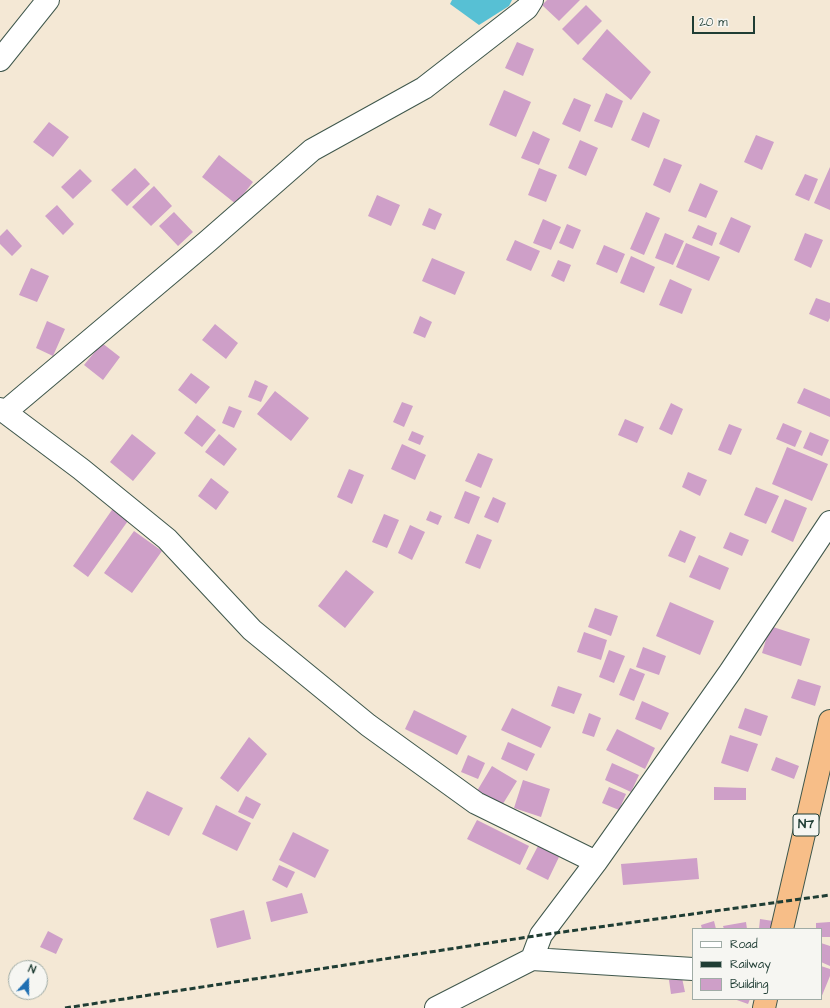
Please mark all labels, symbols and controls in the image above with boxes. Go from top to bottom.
scale bar [694,8,757,34]
text: 20 m [699,14,728,31]
road number: N7 [793,814,819,836]
legend [692,928,822,1000]
text: Road [730,936,758,953]
text: Railway [730,956,771,973]
north arrow [8,960,48,1000]
text: N [26,961,38,978]
text: Building [730,976,768,993]

